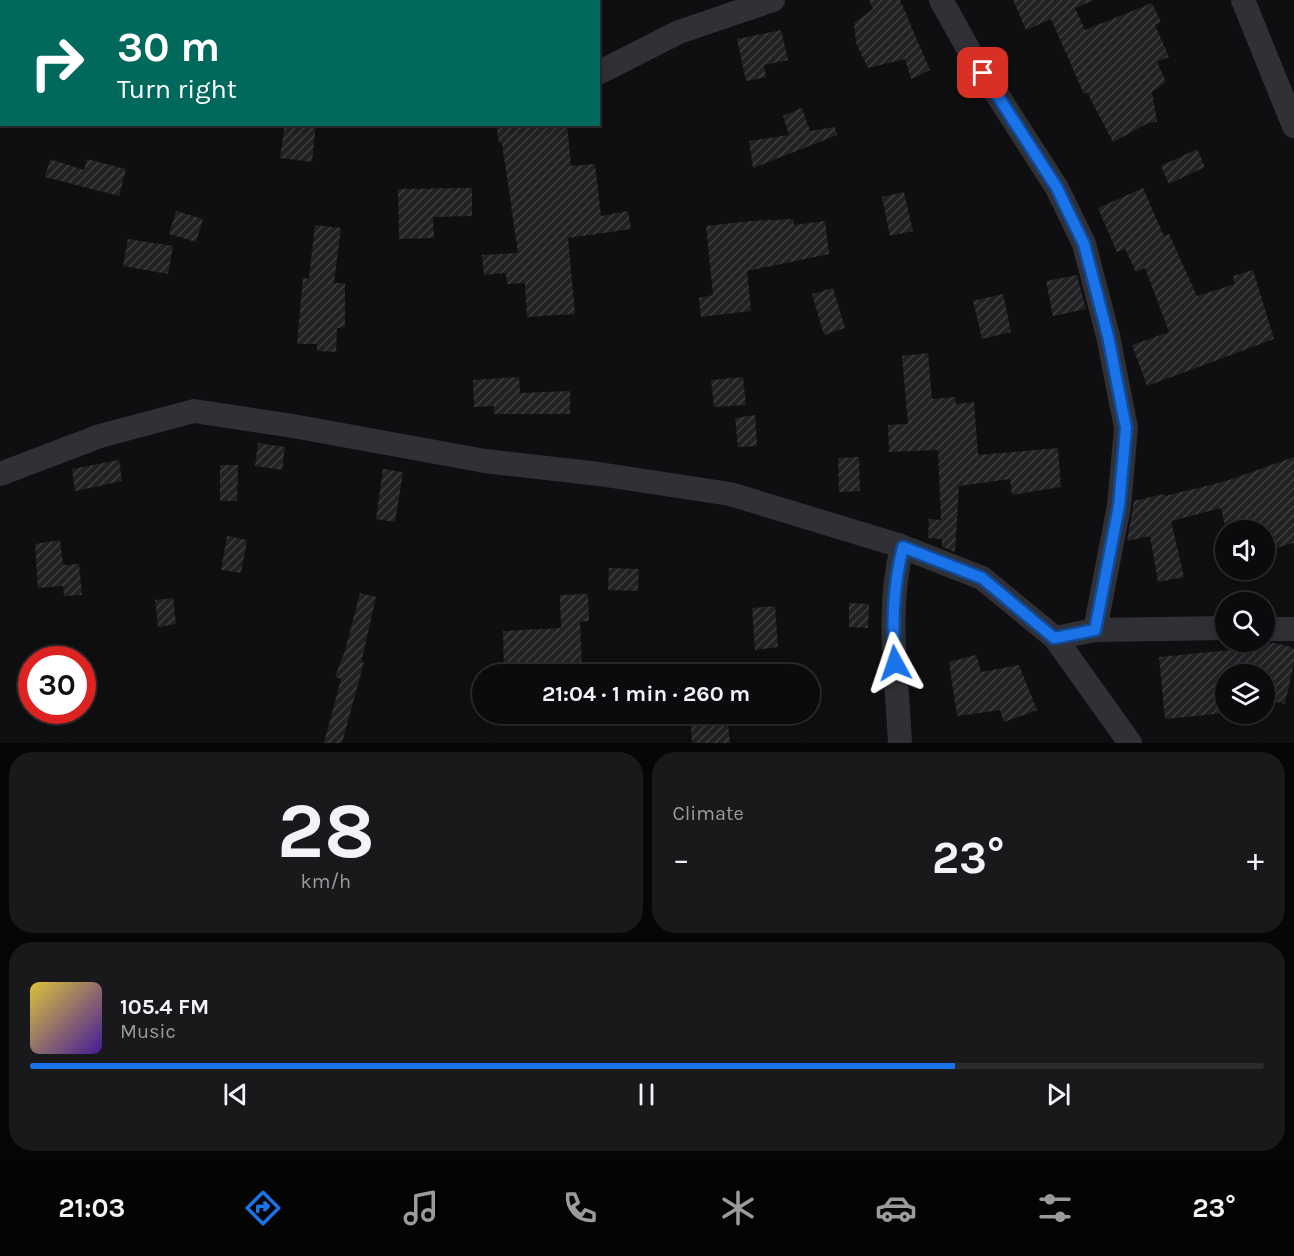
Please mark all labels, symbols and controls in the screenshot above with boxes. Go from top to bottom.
text: 30 m [117,22,220,72]
icon: right [18,24,96,102]
pin [957,47,1008,98]
icon: arrive [966,56,999,89]
text: Turn right [117,73,237,105]
map controls [1215,520,1275,724]
button: sound [1215,520,1275,580]
button: search [1215,592,1275,652]
position arrow [863,631,927,695]
speed limit sign: 30 [18,646,96,724]
button: layers [1215,664,1275,724]
text: 21:04 · 1 min · 260 m [542,681,750,707]
text: 28 [277,785,375,877]
text: Climate [673,802,744,825]
text: 23° [932,832,1005,884]
text: − [673,840,690,878]
text: + [1247,840,1264,878]
text: km/h [300,870,351,893]
text: 105.4 FM [120,994,209,1020]
text: Music [120,1020,176,1043]
icon: previous [219,1078,252,1111]
icon: pause [630,1078,663,1111]
icon: next [1042,1078,1075,1111]
icon: directions [242,1187,284,1229]
icon: music [400,1187,442,1229]
icon: phone [559,1187,601,1229]
icon: climate [717,1187,759,1229]
icon: car [875,1187,917,1229]
icon: filters [1034,1187,1076,1229]
text: 21:03 [58,1192,125,1224]
text: 23° [1192,1192,1236,1224]

